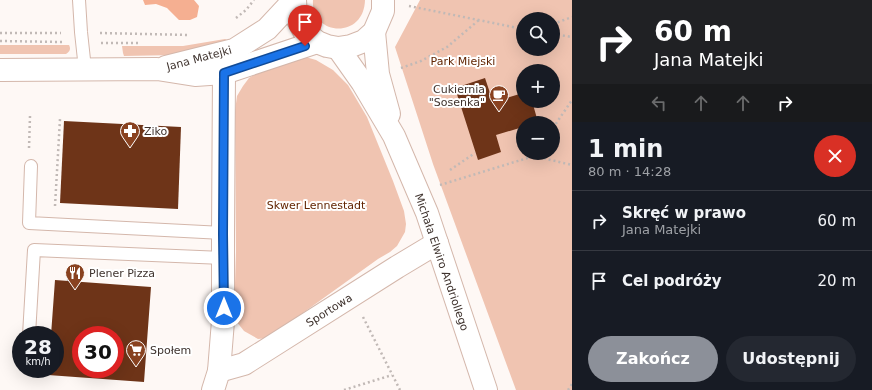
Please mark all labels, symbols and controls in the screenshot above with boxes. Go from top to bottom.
pin [288,5,322,46]
icon: arrive [294,11,316,33]
map controls [516,12,560,160]
button: search [516,12,560,56]
text: 60 m [654,15,732,48]
icon: right [588,16,640,68]
street label: Jana Matejki [164,44,233,74]
text: Jana Matejki [654,49,764,70]
park label: Park Miejski [431,55,495,68]
button: + [516,64,560,108]
place label: Cukiernia "Sosenka" [429,83,485,109]
cafe icon: Cukiernia "Sosenka" [488,84,510,112]
icon: left [648,92,670,114]
icon: ahead [690,92,712,114]
icon: ahead [732,92,754,114]
icon: right [774,92,796,114]
button: − [516,116,560,160]
pharmacy icon: Ziko [119,120,141,148]
place label: Ziko [144,125,168,138]
text: 1 min [588,135,663,163]
button: close [814,135,856,177]
text: 80 m · 14:28 [588,164,671,179]
street label: Michała Elwiro Andriollego [412,192,471,333]
park label: Skwer Lennestadt [267,199,366,212]
text: Skręć w prawo [622,204,746,222]
icon: right [588,210,610,232]
text: 60 m [818,212,856,230]
text: Jana Matejki [622,222,701,237]
restaurant icon: Plener Pizza [64,262,86,290]
place label: Plener Pizza [89,267,155,280]
icon: arrive [588,270,610,292]
text: Cel podróży [622,272,722,290]
text: 20 m [818,272,856,290]
position arrow [203,287,245,329]
street label: Sportowa [304,291,355,330]
speed limit sign: 30 [72,326,124,378]
text: 28 [24,335,52,359]
button: Zakończ [588,336,718,382]
button: Udostępnij [726,336,856,382]
supermarket icon: Społem [125,339,147,367]
place label: Społem [150,344,191,357]
text: km/h [25,356,51,367]

